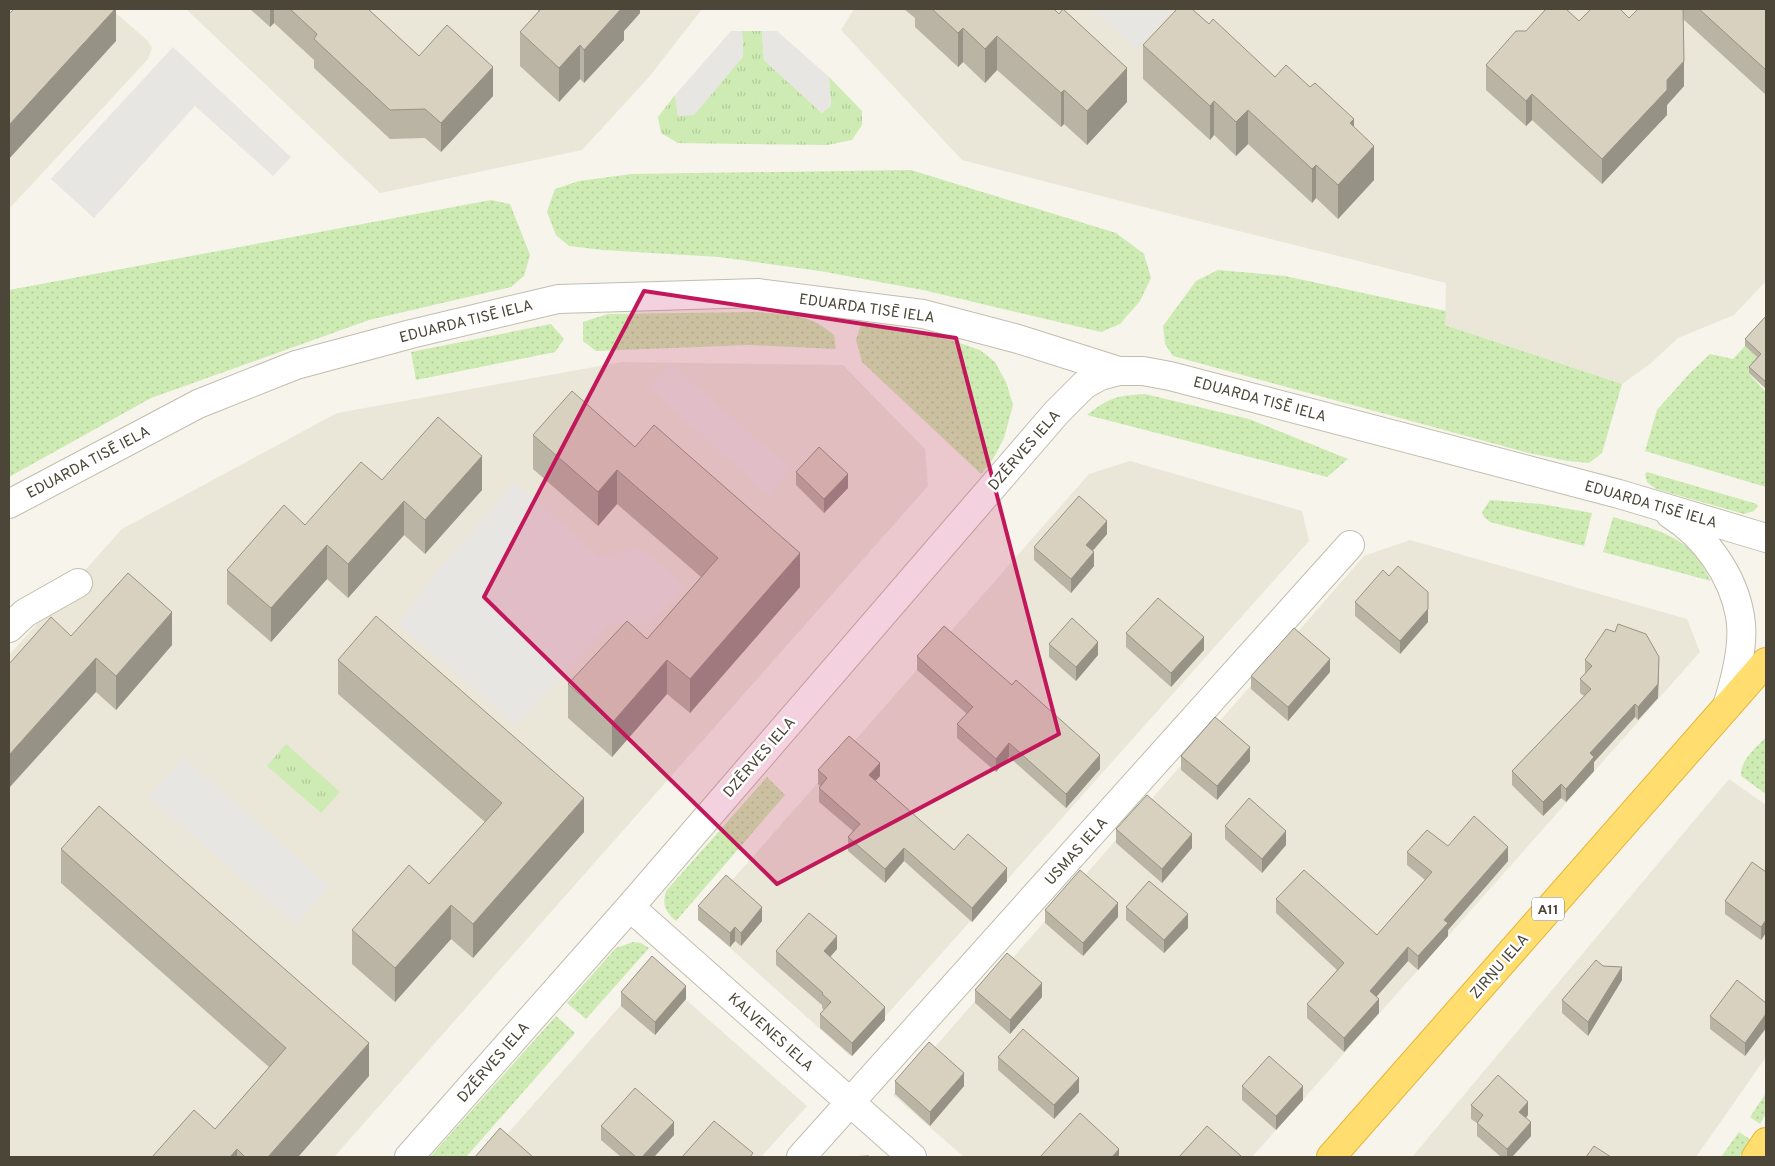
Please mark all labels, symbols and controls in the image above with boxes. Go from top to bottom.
street label: EDUARDA TISĒ IELA [798,291,936,328]
street label: EDUARDA TISĒ IELA [398,297,535,348]
street label: EDUARDA TISĒ IELA [1191,374,1328,427]
street label: DZĒRVES IELA [985,407,1065,495]
street label: EDUARDA TISĒ IELA [24,423,154,504]
street label: EDUARDA TISĒ IELA [1582,477,1719,533]
street label: DZĒRVES IELA [720,714,800,802]
street label: USMAS IELA [1041,814,1113,890]
road number: A11 [1532,898,1564,921]
street label: ZIRŅU IELA [1467,930,1534,1004]
street label: KALVENES IELA [723,990,817,1077]
street label: DZĒRVES IELA [454,1019,534,1107]

